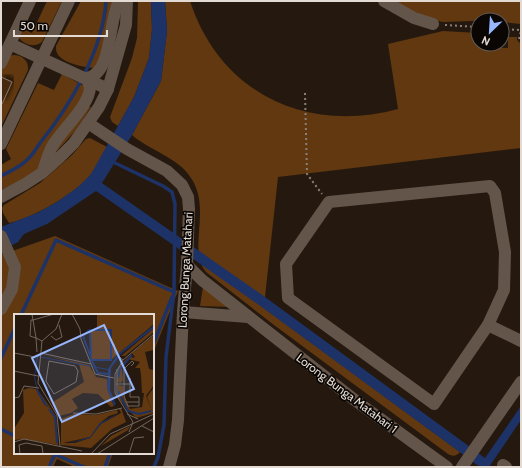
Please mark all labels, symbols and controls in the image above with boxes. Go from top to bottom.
scale bar [14,12,107,38]
north arrow [470,12,510,52]
text: 50 m [20,18,48,33]
text: N [479,33,492,49]
street label: Lorong Bunga Matahari [174,211,196,329]
inset map [14,314,154,454]
street label: Lorong Bunga Matahari 1 [293,350,401,436]

